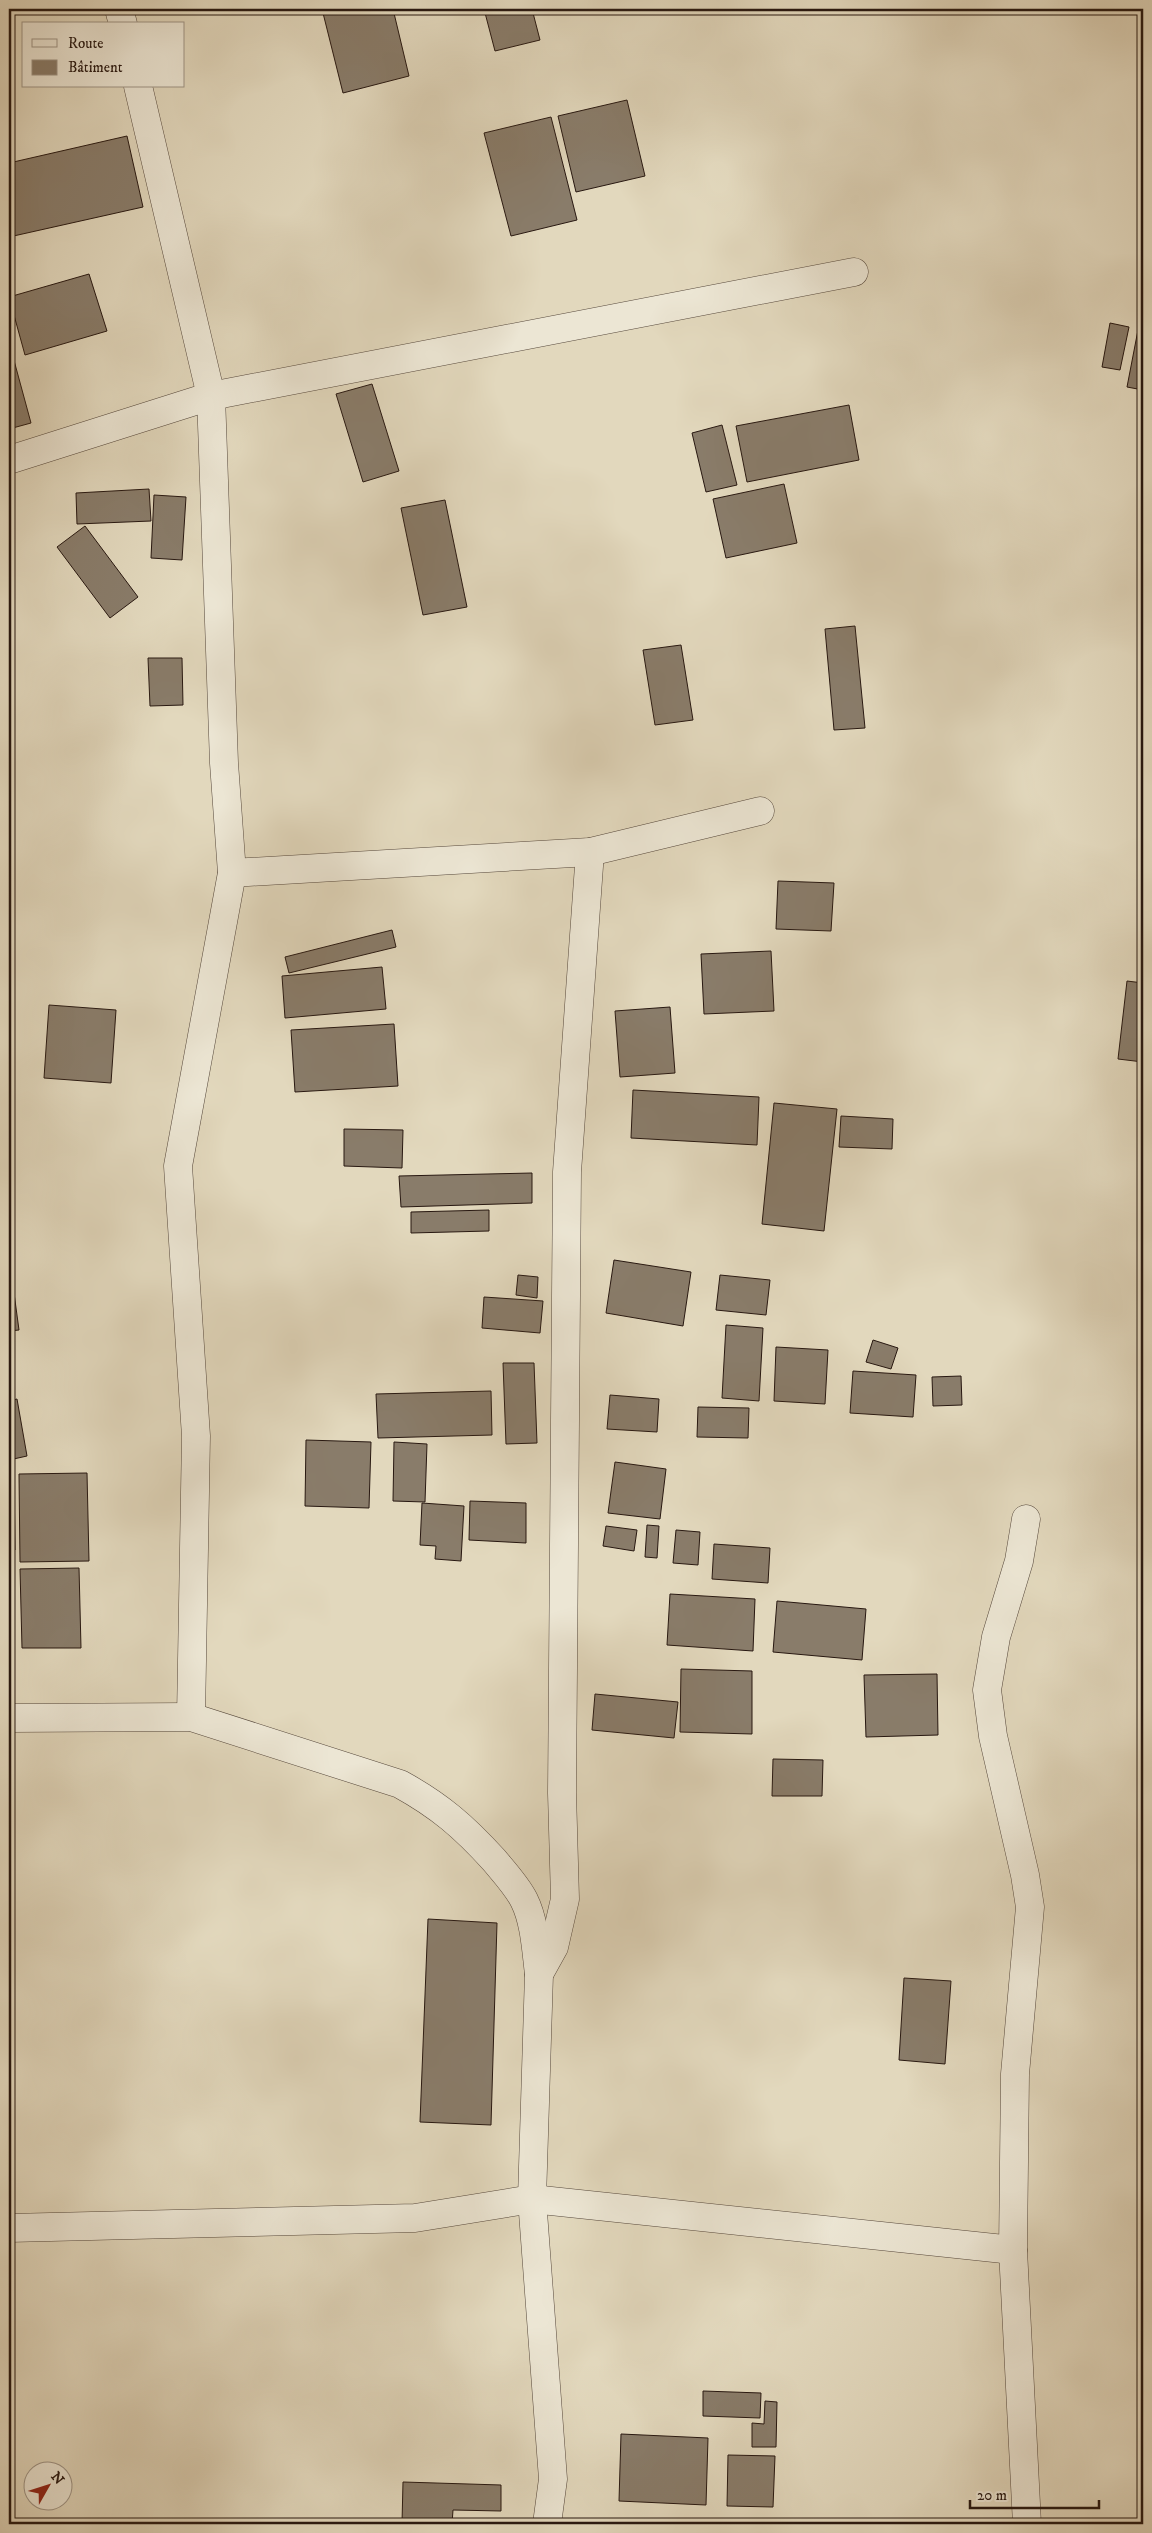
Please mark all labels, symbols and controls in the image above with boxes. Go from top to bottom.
legend [22,22,185,88]
text: Route [68,34,103,53]
text: Bâtiment [68,58,123,77]
north arrow [22,2460,72,2510]
text: N [47,2468,68,2489]
scale bar [970,2478,1098,2510]
text: 20 m [977,2486,1007,2505]

